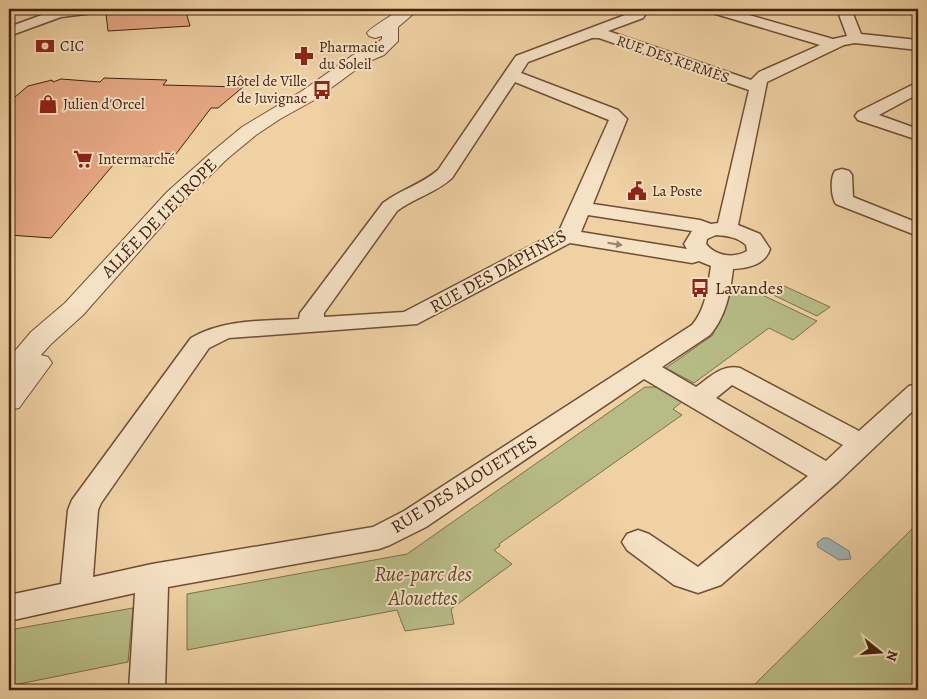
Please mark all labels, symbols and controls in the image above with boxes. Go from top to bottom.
street label: RUE DES KERMÈS [614,30,732,88]
bank icon: CIC [34,35,56,57]
place label: CIC [60,36,84,56]
place label: Pharmacie du Soleil [319,37,385,74]
pharmacy icon: Pharmacie du Soleil [293,45,315,67]
place label: Hôtel de Ville de Juvignac [226,71,307,108]
bus stop icon: Hôtel de Ville de Juvignac [311,79,333,101]
shop icon: Julien d'Orcel [37,93,59,115]
place label: Julien d'Orcel [63,94,145,114]
supermarket icon: Intermarché [72,148,94,170]
place label: Intermarché [98,149,175,169]
street label: ALLÉE DE L'EUROPE [95,153,222,284]
public building icon: La Poste [626,180,648,202]
place label: La Poste [652,181,703,201]
street label: RUE DES DAPHNES [425,223,571,319]
one-way arrow [607,240,623,248]
place label: Lavandes [715,276,783,300]
bus stop icon: Lavandes [689,277,711,299]
street label: RUE DES ALOUETTES [386,429,542,539]
park label: Rue-parc des Alouettes [374,560,472,612]
north arrow [854,626,904,676]
text: N [881,648,903,663]

